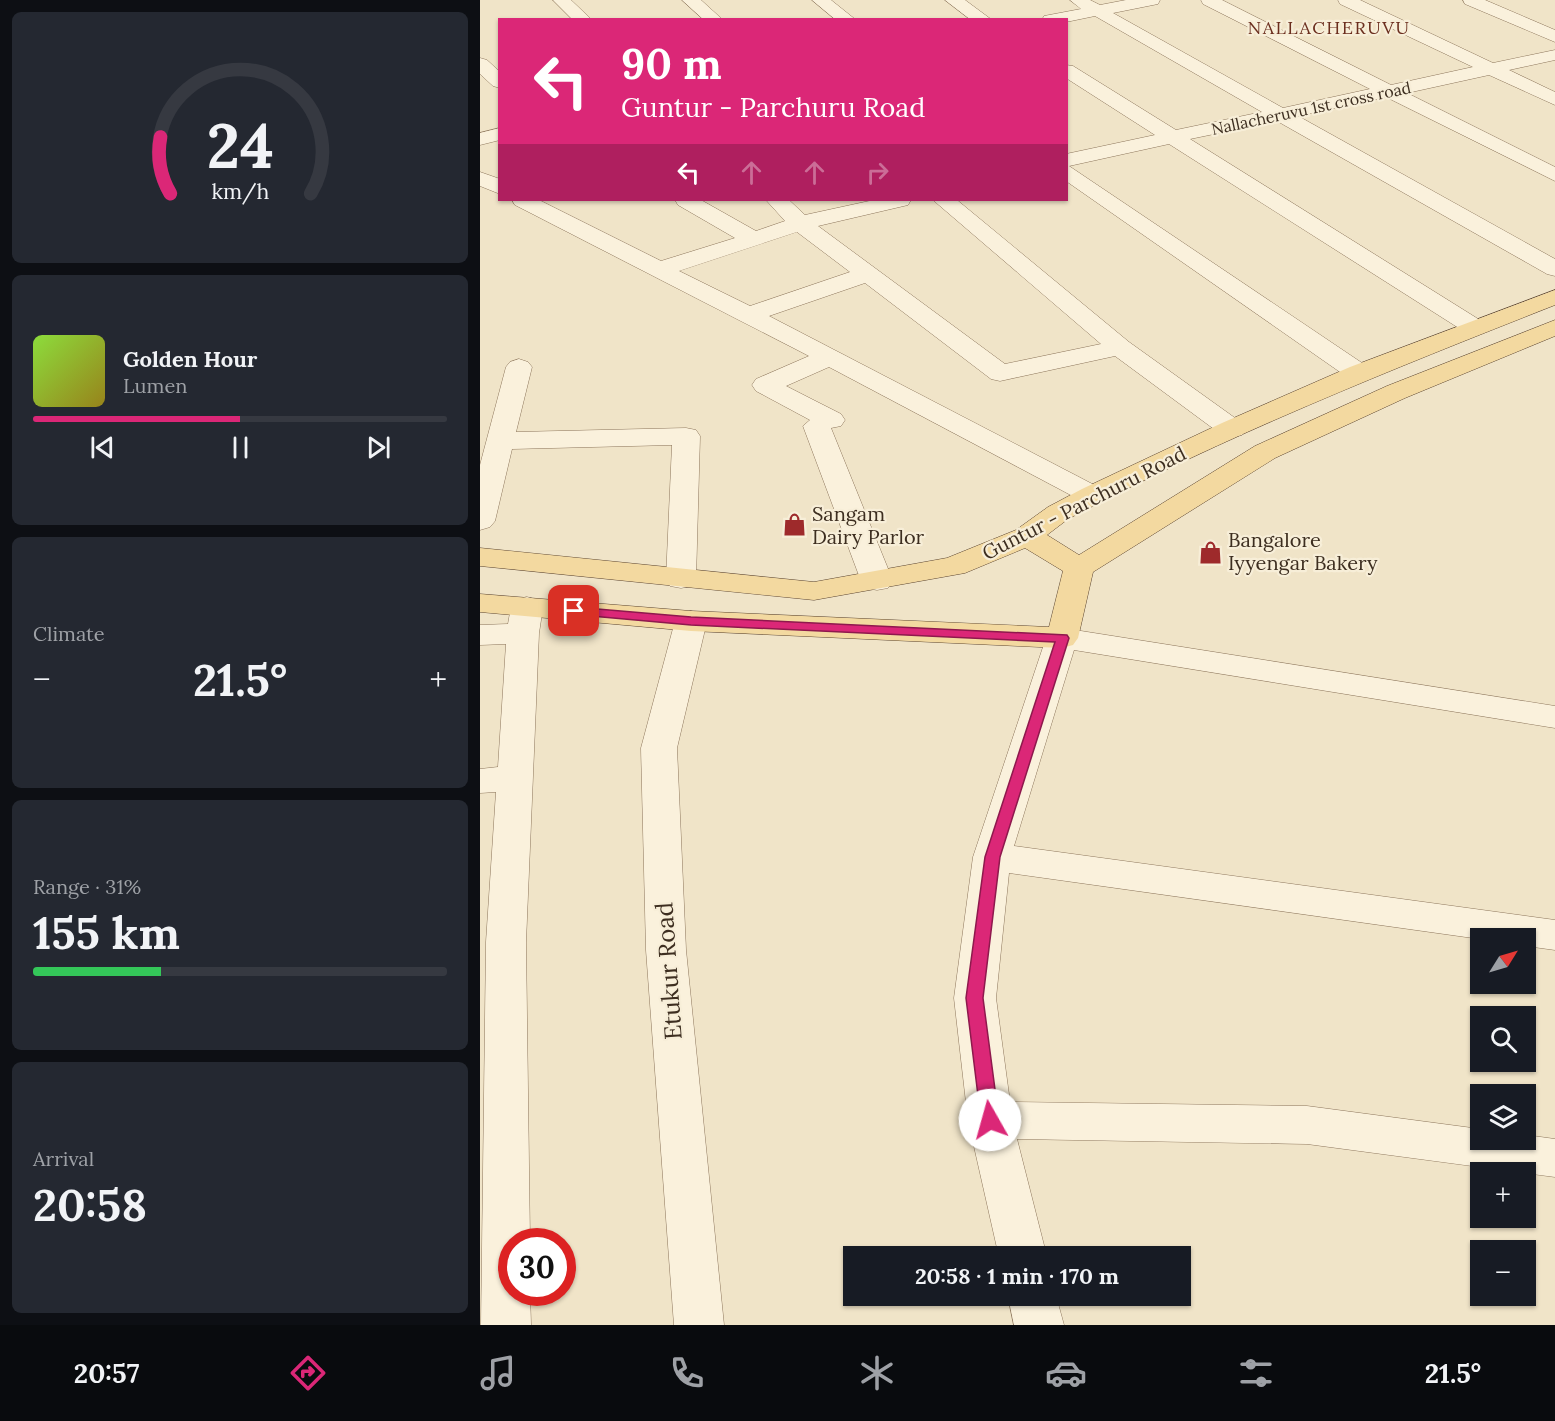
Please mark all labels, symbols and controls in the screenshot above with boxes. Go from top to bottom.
district label: NALLACHERUVU [1247,16,1411,39]
text: 90 m [621,37,722,91]
icon: left [522,42,600,120]
street label: Nallacheruvu 1st cross road [1209,77,1413,139]
text: Guntur - Parchuru Road [621,90,925,124]
text: 24 [206,105,274,185]
icon: left [672,156,705,189]
icon: ahead [735,156,768,189]
icon: ahead [798,156,831,189]
icon: right [861,156,894,189]
text: km/h [211,178,269,206]
text: Golden Hour [123,345,257,373]
text: Lumen [123,373,187,398]
icon: previous [86,431,119,464]
icon: pause [224,431,257,464]
icon: next [362,431,395,464]
street label: Guntur - Parchuru Road [978,440,1190,565]
place label: Sangam Dairy Parlor [812,501,925,549]
shop icon: Sangam Dairy Parlor [781,512,807,538]
place label: Bangalore Iyyengar Bakery [1228,527,1378,575]
shop icon: Bangalore Iyyengar Bakery [1197,539,1223,565]
pin [548,585,599,636]
icon: arrive [557,594,590,627]
text: Climate [33,621,105,646]
text: 21.5° [193,651,287,708]
text: − [33,658,51,700]
text: + [429,658,447,700]
text: Range · 31% [33,874,141,899]
street label: Etukur Road [648,901,689,1041]
text: 155 km [33,904,180,961]
north arrow [1470,928,1536,994]
map controls [1470,928,1536,1306]
button: search [1470,1006,1536,1072]
button: layers [1470,1084,1536,1150]
position arrow [958,1088,1022,1152]
text: Arrival [33,1146,94,1171]
button: + [1470,1162,1536,1228]
text: 20:58 [33,1176,147,1233]
speed limit sign: 30 [498,1228,576,1306]
button: − [1470,1240,1536,1306]
text: 20:58 · 1 min · 170 m [915,1262,1119,1290]
icon: directions [287,1352,329,1394]
icon: music [477,1352,519,1394]
icon: phone [666,1352,708,1394]
icon: climate [856,1352,898,1394]
icon: car [1045,1352,1087,1394]
icon: filters [1235,1352,1277,1394]
text: 20:57 [74,1356,139,1390]
text: 21.5° [1425,1356,1481,1390]

